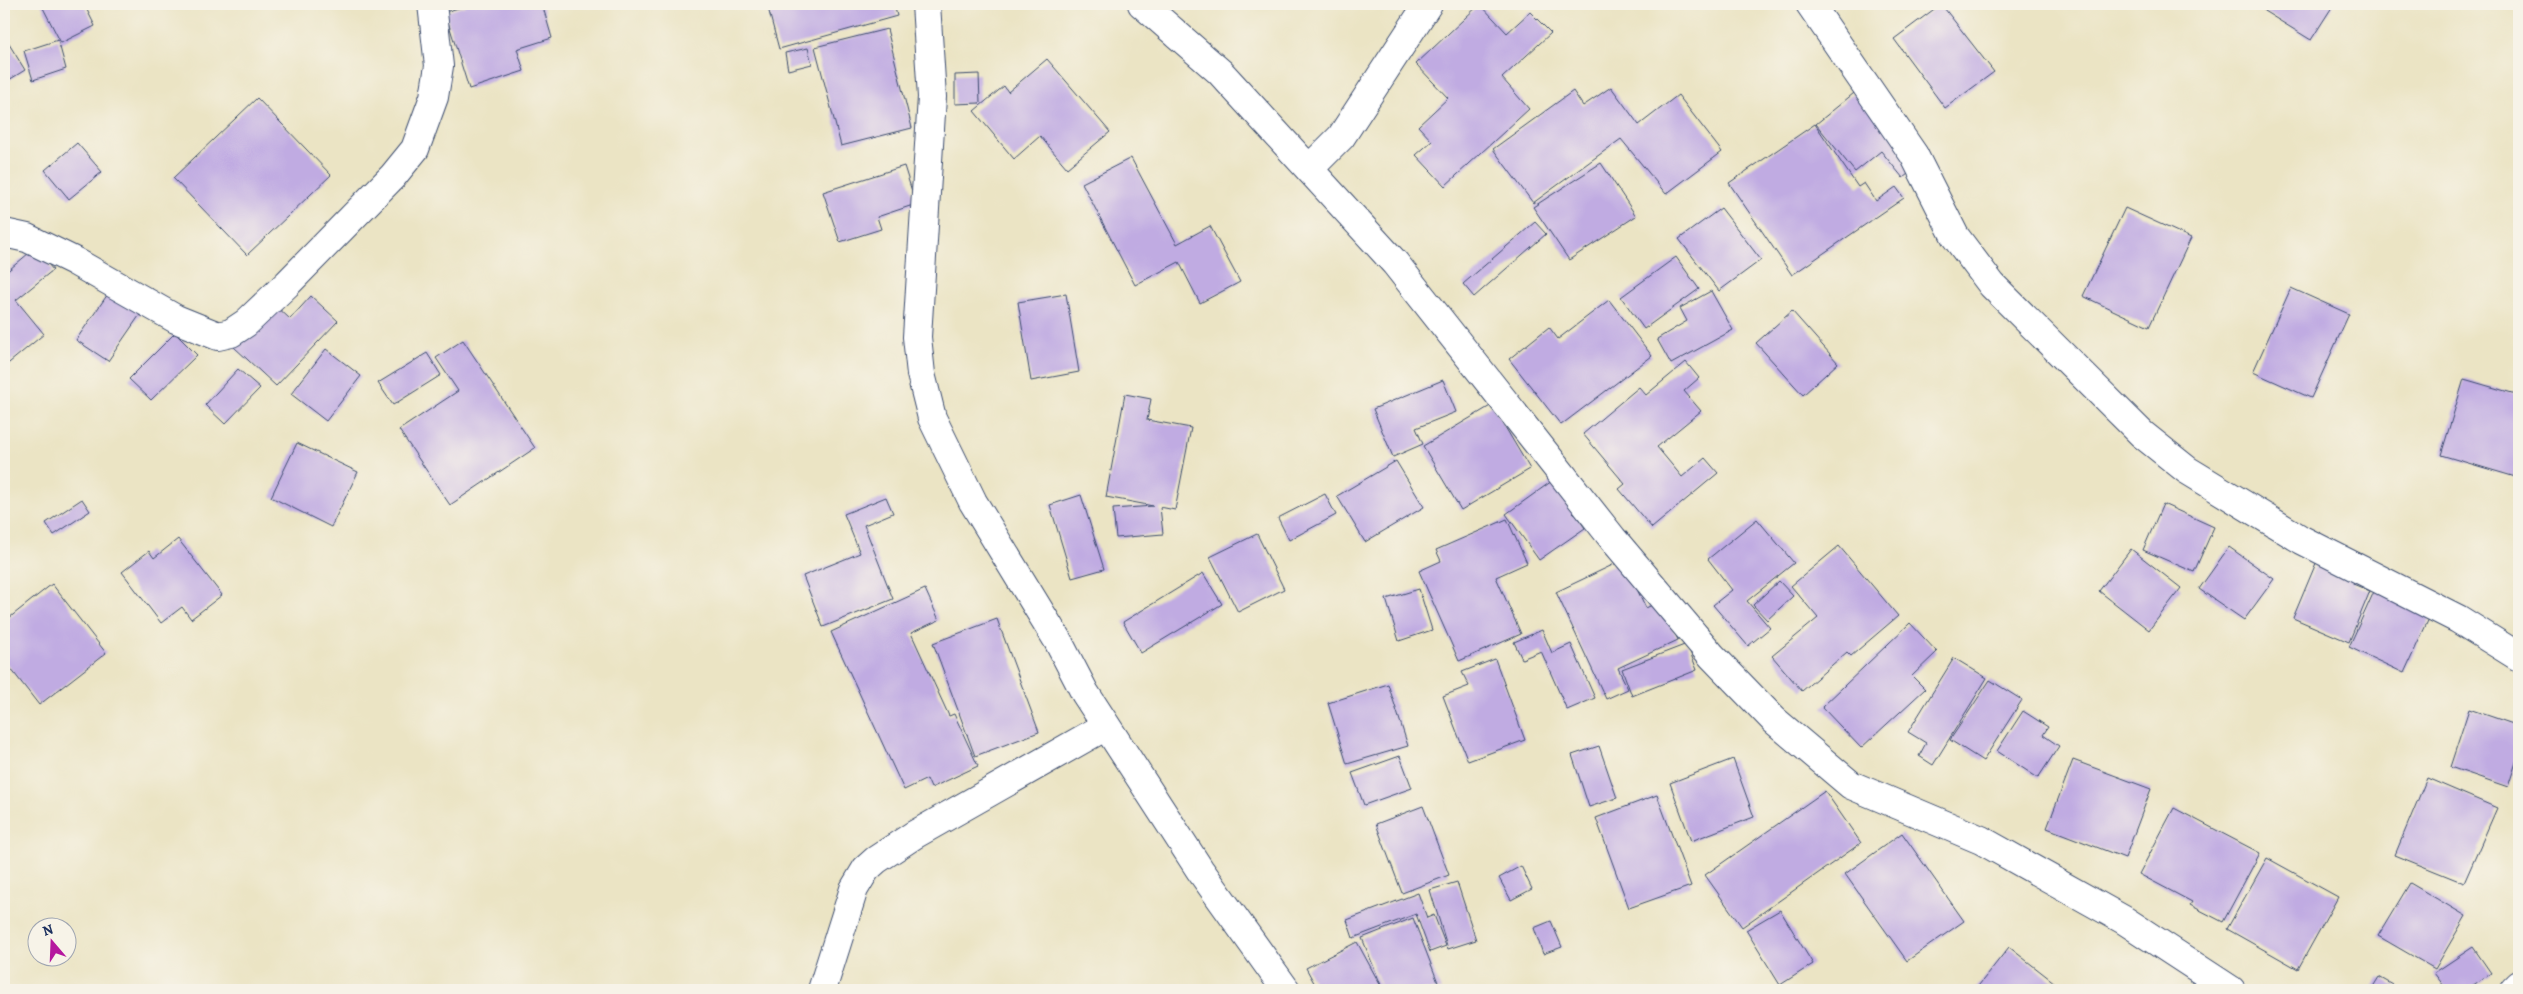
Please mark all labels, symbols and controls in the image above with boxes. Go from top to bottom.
north arrow [28,916,78,966]
text: N [40,920,56,941]

